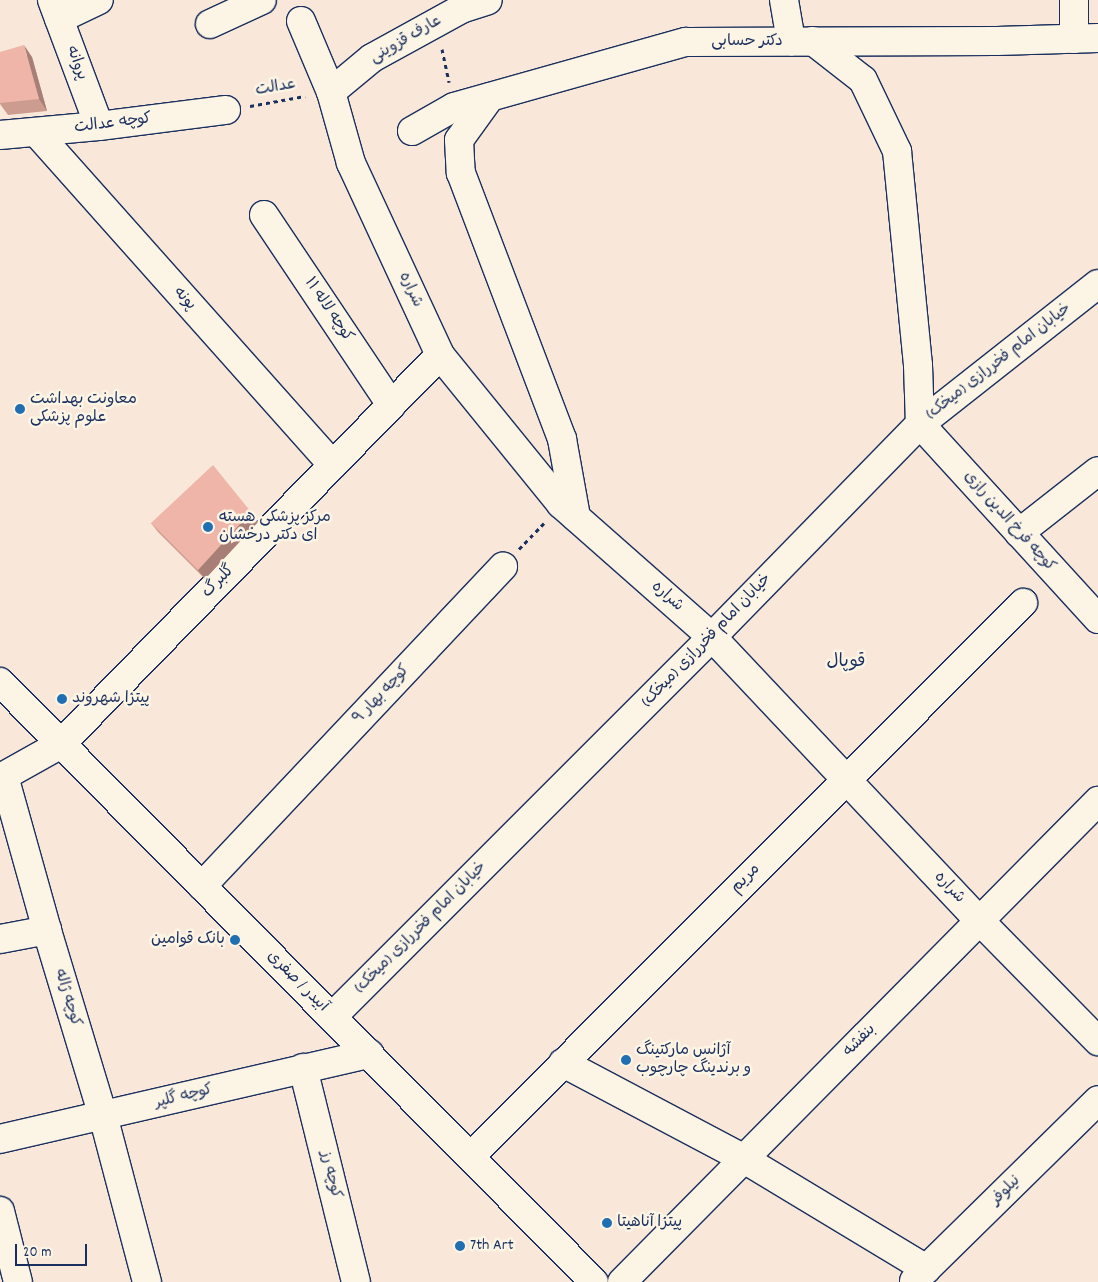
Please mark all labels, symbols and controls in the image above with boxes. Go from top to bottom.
street label: عارف قزوینی [367,12,445,68]
street label: دکتر حسابی [711,32,783,52]
street label: پروانه [61,43,91,83]
street label: عدالت [254,75,298,101]
street label: کوچه عدالت [73,110,153,138]
street label: شراره [394,269,426,311]
street label: کوچه لاله ۱۱ [299,274,357,346]
street label: پونه [168,283,200,315]
street label: خیابان امام فخررازی (میخک) [923,299,1075,425]
place label: معاونت بهداشت علوم پزشکی [30,390,137,428]
marker: معاونت بهداشت علوم پزشکی [14,403,26,415]
street label: کوچه فرخ الدین رازی [959,468,1059,576]
place label: مرکز پزشکی هسته ای دکتر درخشان [219,508,331,546]
marker: مرکز پزشکی هسته ای دکتر درخشان [201,520,215,534]
street label: گلبرگ [199,561,239,603]
street label: خیابان امام فخررازی (میخک) [638,570,776,712]
street label: شراره [647,578,687,616]
district label: قوپال [827,652,865,674]
street label: کوچه بهار ۹ [350,661,414,729]
place label: پیتزا شهروند [72,689,150,709]
marker: پیتزا شهروند [56,693,68,705]
street label: خیابان امام فخررازی (میخک) [351,858,491,998]
street label: مریم [727,860,765,898]
street label: شراره [929,868,969,908]
place label: بانک قوامین [151,930,225,950]
marker: بانک قوامین [229,934,241,946]
street label: آبیدر / صفری [262,947,332,1017]
street label: کوچه ژاله [49,967,85,1029]
street label: بنفشه [840,1021,880,1061]
place label: آژانس مارکتینگ و برندینگ چارچوب [636,1041,751,1079]
marker: آژانس مارکتینگ و برندینگ چارچوب [620,1054,632,1066]
street label: کوچه گلپر [153,1081,215,1113]
street label: کوچه رز [315,1149,345,1201]
street label: نیلوفر [987,1172,1025,1210]
place label: پیتزا آناهیتا [617,1213,682,1233]
marker: پیتزا آناهیتا [601,1217,613,1229]
scale bar [18,1234,90,1266]
place label: 7th Art [470,1236,514,1256]
marker: 7th Art [454,1240,466,1252]
text: 20 m [23,1242,51,1264]

